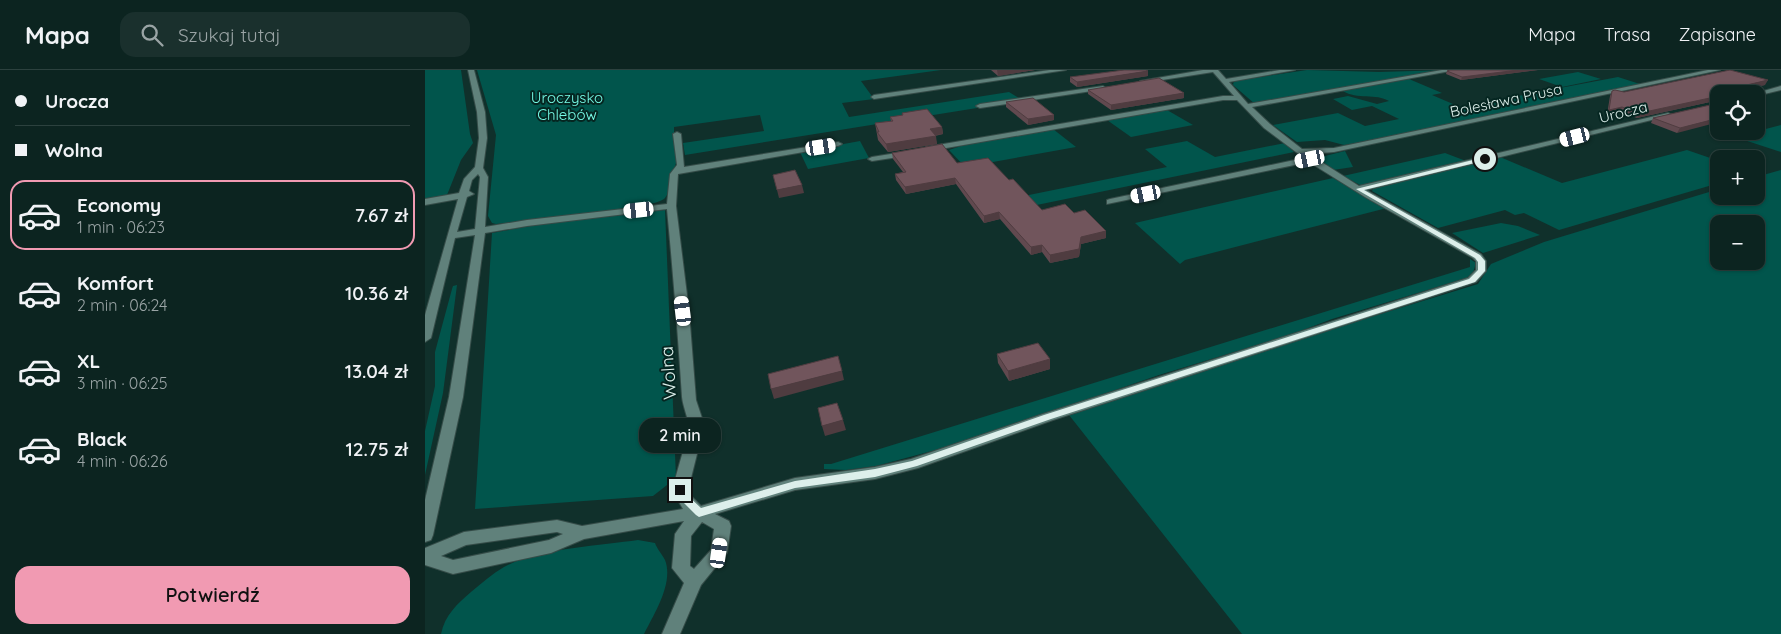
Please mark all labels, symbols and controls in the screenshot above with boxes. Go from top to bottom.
search box [120,12,470,57]
text: Mapa [25,20,90,50]
icon: search [138,21,166,49]
text: Szukaj tutaj [178,23,281,47]
text: Mapa [1528,23,1576,46]
text: Trasa [1604,23,1651,46]
text: Zapisane [1679,23,1756,46]
street label: Bolesława Prusa [1448,79,1564,121]
map controls [1710,85,1765,270]
button: locate [1710,85,1765,140]
park label: Uroczysko Chlebów [531,88,603,124]
text: Urocza [45,89,109,113]
street label: Urocza [1597,97,1649,127]
car [1558,126,1591,148]
car [805,137,836,157]
text: Wolna [45,138,103,162]
route start [1474,148,1496,170]
car [1293,149,1326,169]
button: + [1710,150,1765,205]
car [1129,184,1162,204]
icon: car [17,193,62,238]
text: Economy [77,193,161,217]
car [623,201,654,219]
text: 7.67 zł [355,203,408,227]
button: − [1710,215,1765,270]
text: 1 min · 06:23 [77,217,165,237]
icon: car [17,271,62,316]
text: Komfort [77,271,154,295]
text: 10.36 zł [345,281,408,305]
text: 2 min · 06:24 [77,295,168,315]
car [673,295,692,327]
street label: Wolna [655,346,681,400]
icon: car [17,349,62,394]
text: XL [77,349,100,373]
text: 13.04 zł [345,359,408,383]
text: 3 min · 06:25 [77,373,168,393]
callout: 2 min [639,418,721,452]
text: 2 min [659,425,701,445]
icon: car [17,427,62,472]
text: Black [77,427,127,451]
text: 12.75 zł [345,437,408,461]
text: 4 min · 06:26 [77,451,168,471]
route end [669,479,691,501]
car [709,537,728,569]
button: Potwierdź [15,566,410,624]

